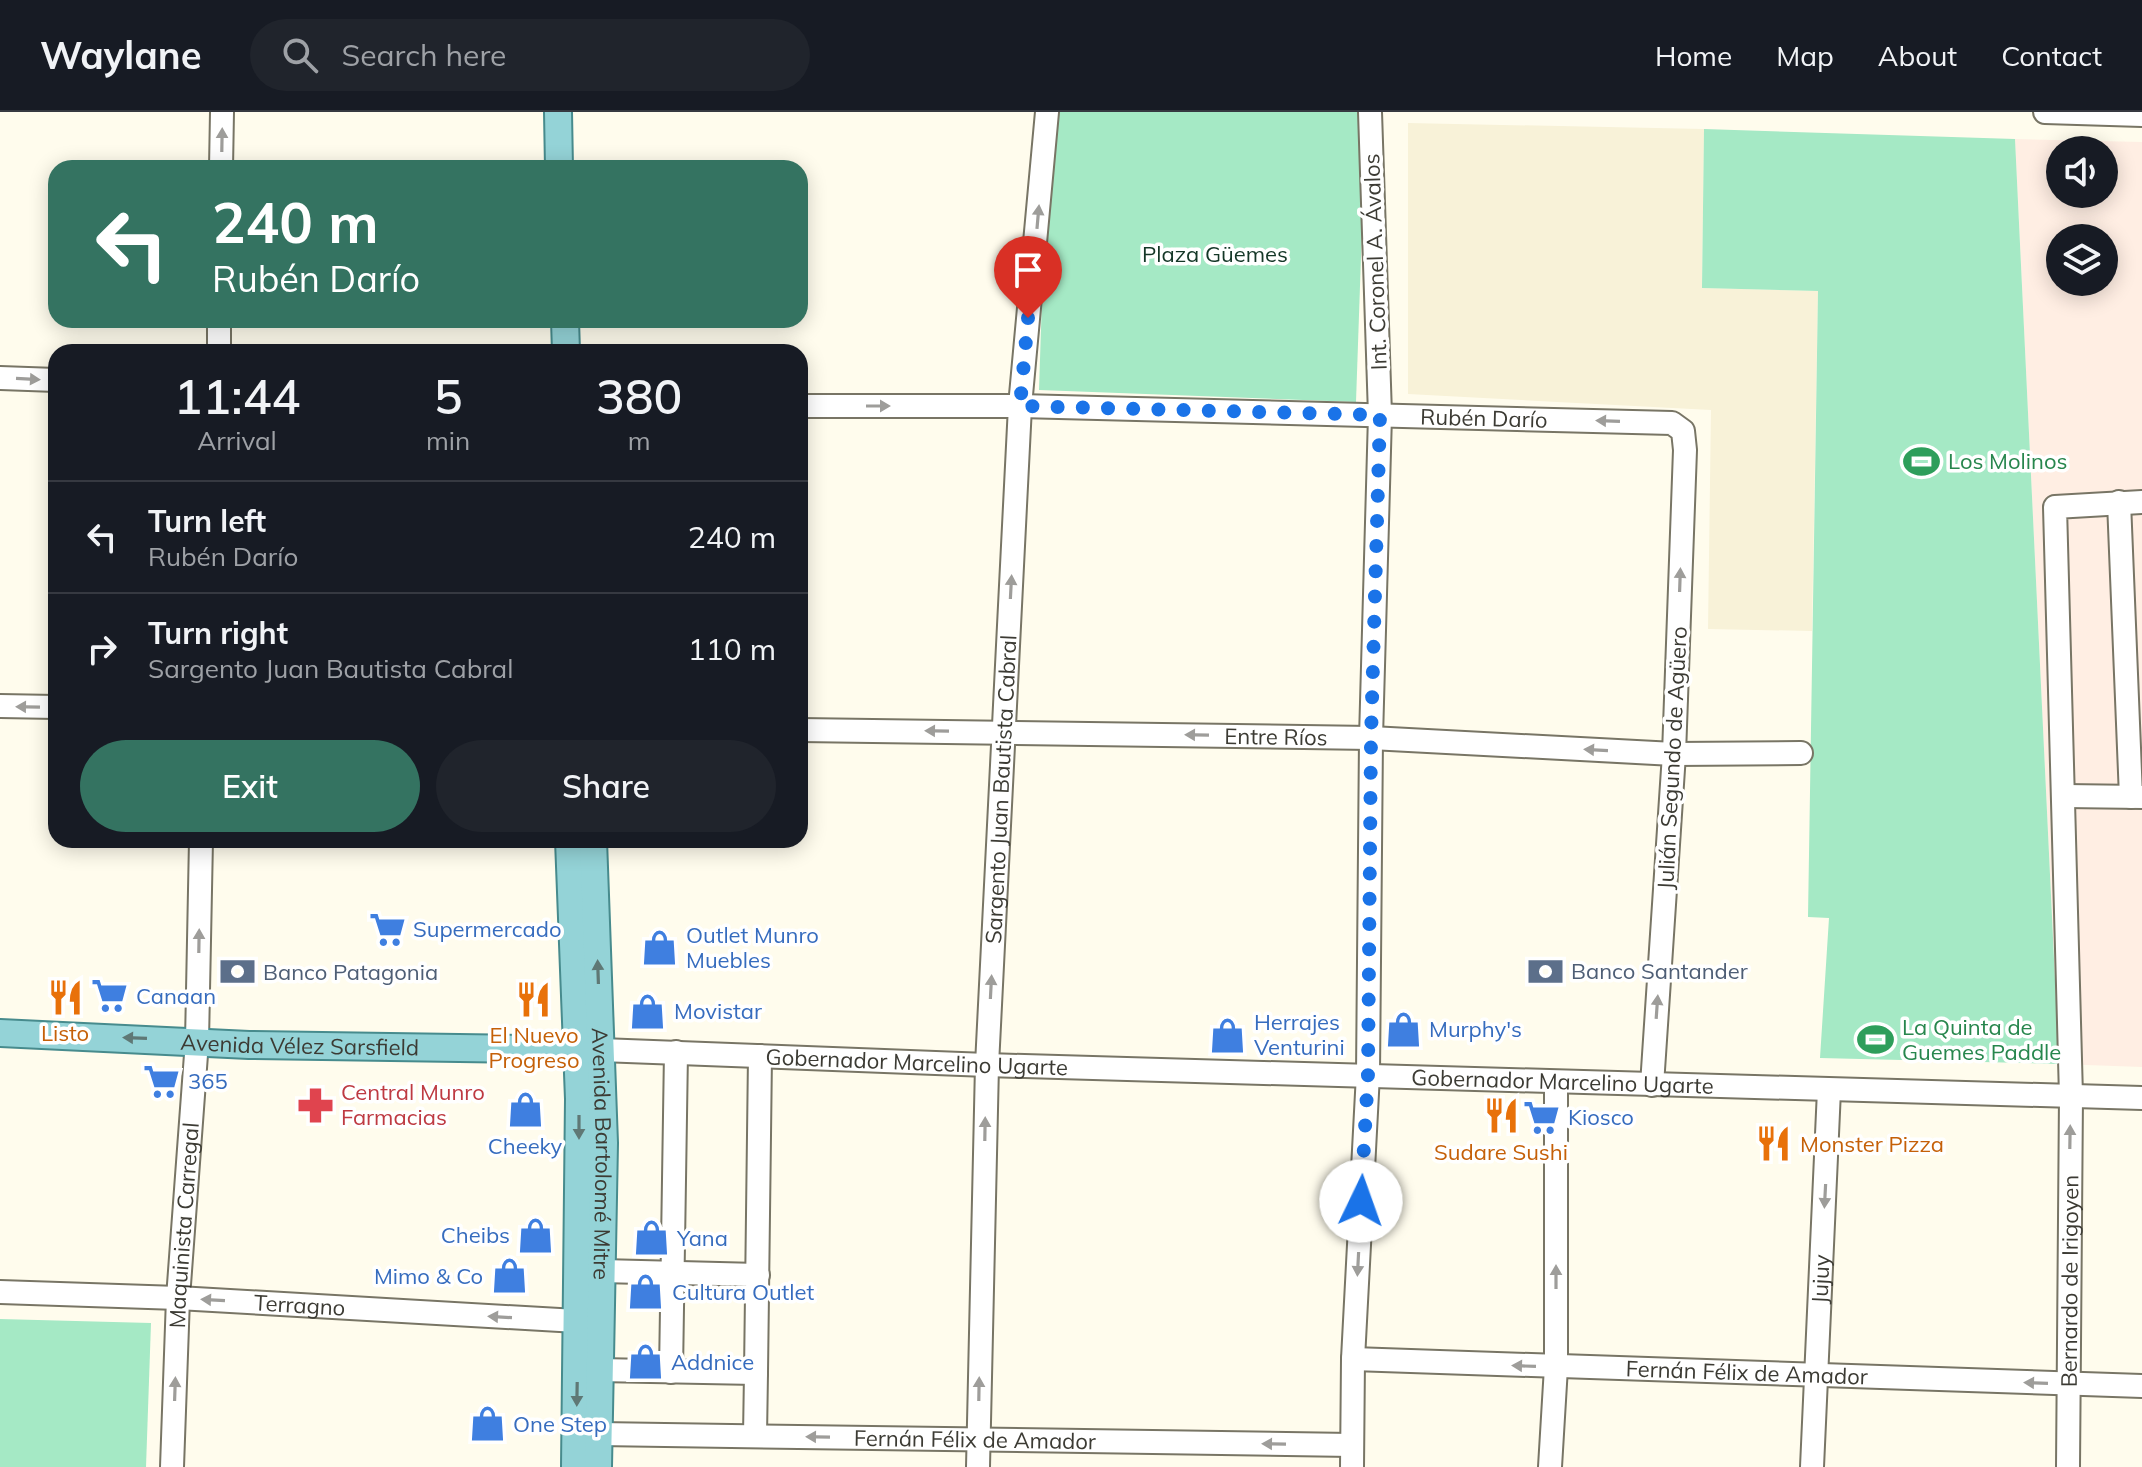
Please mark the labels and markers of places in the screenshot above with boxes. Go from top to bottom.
pin [994,236,1062,318]
sports icon: Los Molinos [1903,442,1941,480]
place label: Los Molinos [1948,447,2067,475]
supermarket icon: Supermercado [368,910,406,948]
place label: Supermercado [413,915,561,943]
place label: Outlet Munro Muebles [686,921,819,974]
shop icon: Outlet Munro Muebles [641,929,679,967]
bank icon: Banco Santander [1526,952,1564,990]
bank icon: Banco Patagonia [218,953,256,991]
place label: Banco Santander [1571,957,1748,985]
place label: Banco Patagonia [263,958,438,986]
supermarket icon: Canaan [91,977,129,1015]
restaurant icon: Listo [46,978,84,1016]
restaurant icon: El Nuevo Progreso [515,980,553,1018]
place label: Canaan [136,982,216,1010]
shop icon: Movistar [629,992,667,1030]
place label: Movistar [674,997,762,1025]
place label: Herrajes Venturini [1254,1008,1345,1061]
shop icon: Murphy's [1384,1010,1422,1048]
place label: La Quinta de Guemes Paddle [1902,1013,2061,1066]
place label: Murphy's [1429,1015,1522,1043]
shop icon: Herrajes Venturini [1209,1016,1247,1054]
place label: Listo [41,1019,89,1047]
place label: El Nuevo Progreso [488,1021,580,1074]
sports icon: La Quinta de Guemes Paddle [1857,1021,1895,1059]
supermarket icon: 365 [143,1062,181,1100]
place label: 365 [188,1067,228,1095]
place label: Central Munro Farmacias [341,1078,485,1131]
pharmacy icon: Central Munro Farmacias [296,1086,334,1124]
shop icon: Cheeky [506,1091,544,1129]
restaurant icon: Sudare Sushi [1482,1097,1520,1135]
supermarket icon: Kiosco [1523,1098,1561,1136]
place label: Kiosco [1568,1103,1634,1131]
restaurant icon: Monster Pizza [1755,1125,1793,1163]
place label: Monster Pizza [1800,1130,1944,1158]
place label: Cheeky [488,1132,563,1160]
place label: Sudare Sushi [1434,1138,1568,1166]
shop icon: Cheibs [517,1216,555,1254]
shop icon: Yana [632,1219,670,1257]
place label: Cheibs [441,1221,510,1249]
place label: Yana [676,1224,728,1252]
shop icon: Mimo & Co [490,1257,528,1295]
place label: Mimo & Co [374,1262,483,1290]
shop icon: Cultura Outlet [627,1273,665,1311]
place label: Cultura Outlet [672,1278,815,1306]
shop icon: Addnice [626,1343,664,1381]
place label: Addnice [671,1348,754,1376]
shop icon: One Step [468,1405,506,1443]
place label: One Step [513,1410,607,1438]

